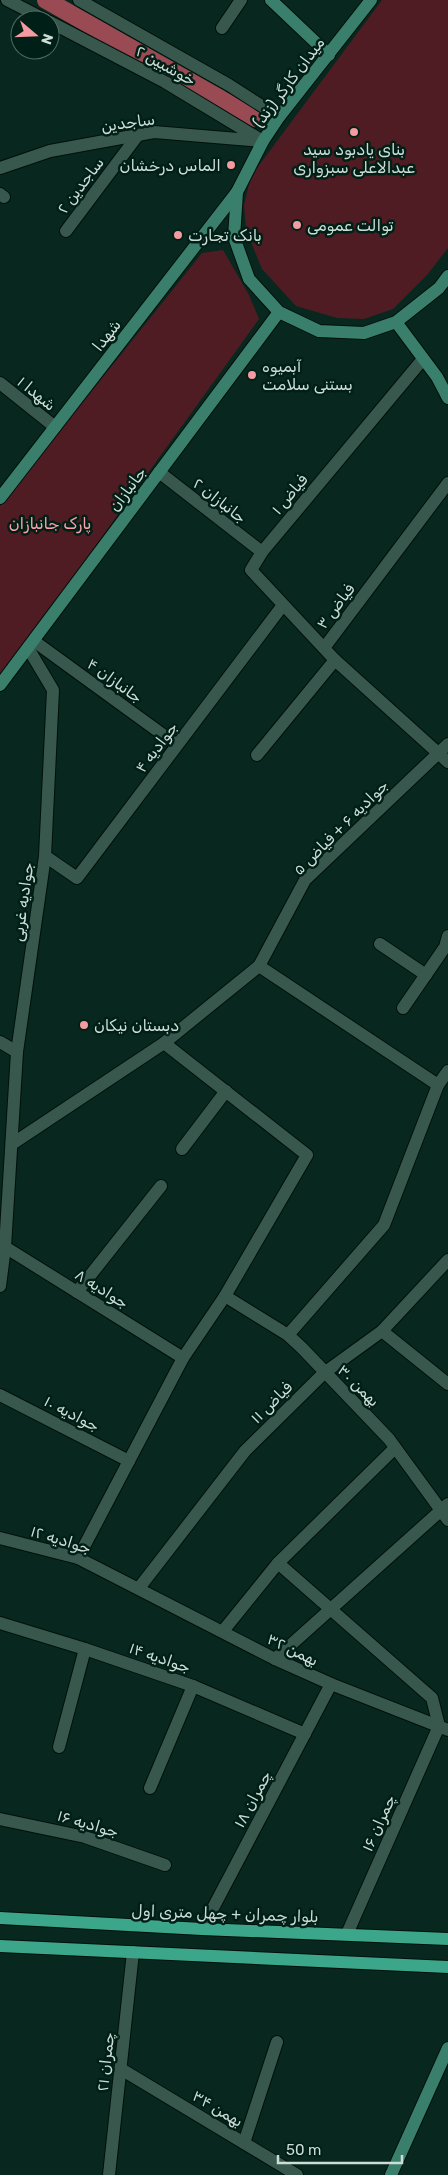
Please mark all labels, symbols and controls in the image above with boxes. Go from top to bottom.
north arrow [10,10,60,60]
text: N [37,32,56,47]
street label: میدان کارگر (زند) [248,33,329,132]
street label: خوشبین ۲ [132,41,199,91]
street label: ساجدین [100,109,156,136]
marker: بنای یادبود سید عبدالاعلی سبزواری [348,126,360,138]
place label: بنای یادبود سید عبدالاعلی سبزواری [293,140,415,178]
street label: ساجدین ۲ [53,153,108,217]
place label: الماس درخشان [120,156,221,176]
marker: الماس درخشان [225,159,237,171]
place label: توالت عمومی [307,216,394,236]
marker: توالت عمومی [291,219,303,231]
place label: بانک تجارت [188,226,262,246]
marker: بانک تجارت [172,229,184,241]
street label: شهدا [88,316,126,356]
place label: آبمیوه بستنی سلامت [262,357,353,394]
marker: آبمیوه بستنی سلامت [246,369,258,381]
street label: شهدا ۱ [13,372,60,415]
street label: جانبازان [105,463,151,516]
street label: فیاض ۱ [267,470,312,518]
street label: جانبازان ۲ [189,474,250,528]
park label: پارک جانبازان [9,514,91,534]
street label: فیاض ۳ [312,579,359,633]
street label: جانبازان ۴ [83,654,146,708]
street label: جوادیه ۴ [131,718,182,777]
street label: جوادیه ۶ + فیاض ۵ [289,776,393,880]
street label: جوادیه غربی [8,861,38,943]
place label: دبستان نیکان [94,1016,179,1035]
marker: دبستان نیکان [78,1019,90,1031]
street label: جوادیه ۸ [71,1265,132,1313]
street label: بهمن ۳۰ [333,1360,384,1411]
street label: فیاض ۱۱ [246,1377,297,1427]
street label: جوادیه ۱۰ [41,1391,103,1436]
street label: جوادیه ۱۲ [28,1521,93,1559]
street label: بهمن ۳۲ [264,1629,322,1671]
street label: جوادیه ۱۴ [126,1638,193,1678]
street label: چمران ۱۸ [230,1768,276,1831]
street label: چمران ۱۶ [358,1792,400,1855]
street label: جوادیه ۱۶ [55,1806,121,1842]
street label: بلوار چمران + چهل متری اول [131,1901,319,1927]
street label: چمران ۲۱ [93,2032,119,2093]
street label: بهمن ۳۴ [188,2086,247,2132]
scale bar [278,2132,402,2164]
text: 50 m [286,2141,321,2159]

